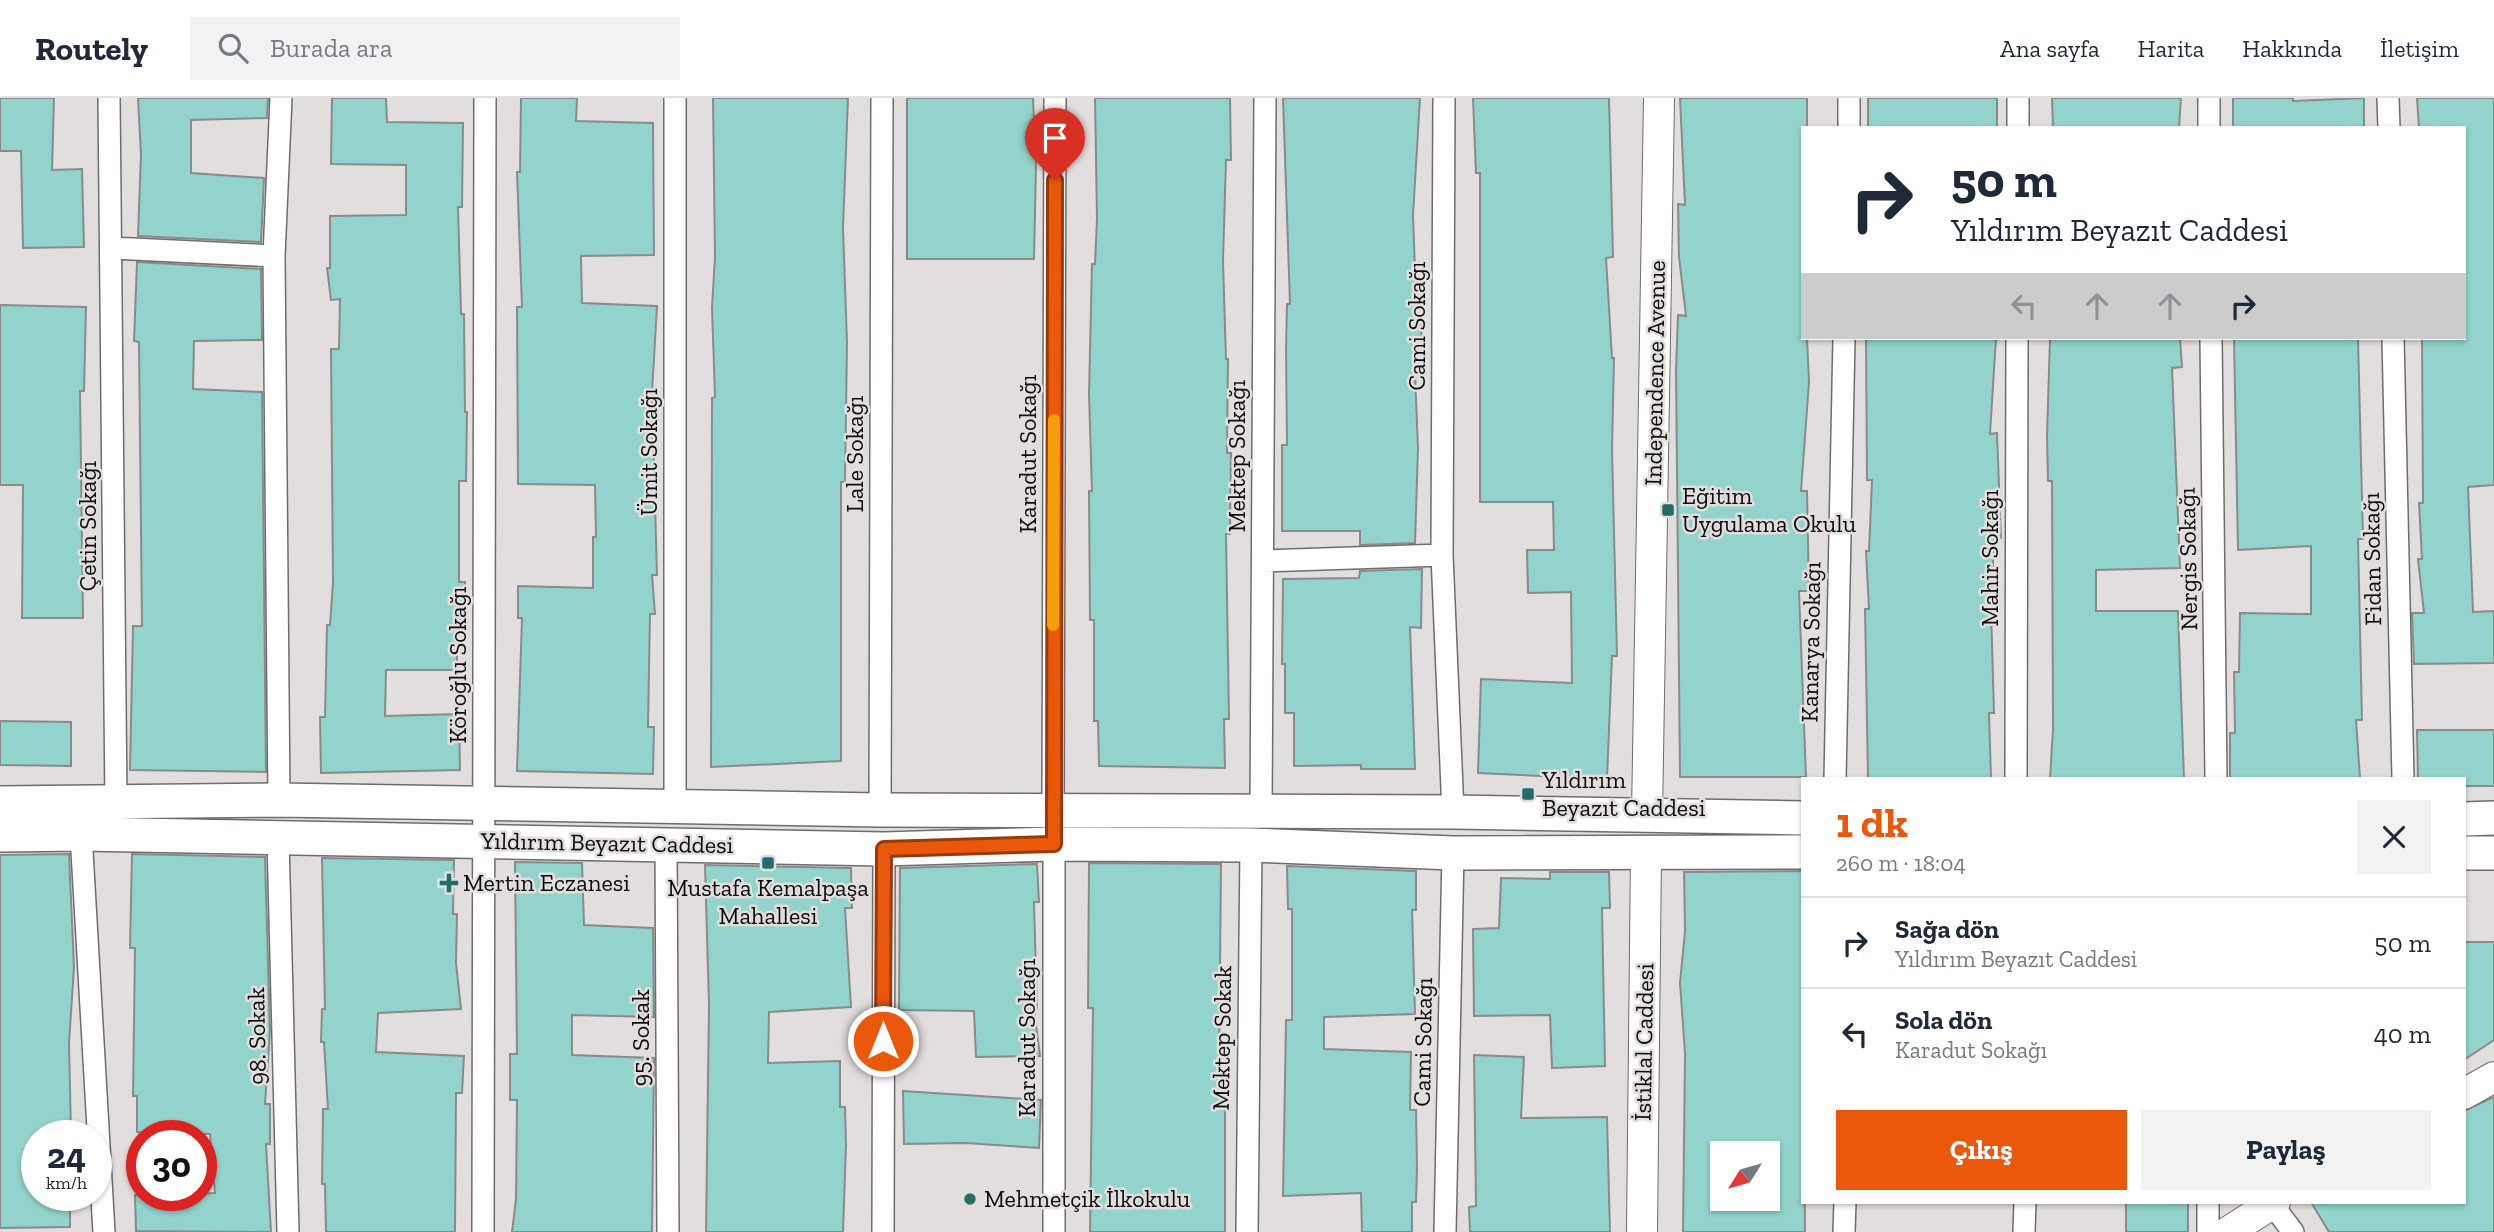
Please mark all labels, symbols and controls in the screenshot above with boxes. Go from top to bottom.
search box [190,17,680,80]
text: Routely [35,29,148,68]
icon: search [214,29,252,67]
text: Burada ara [270,32,392,64]
text: Ana sayfa [2000,34,2100,63]
text: Harita [2138,34,2204,63]
text: Hakkında [2242,34,2342,63]
text: İletişim [2380,34,2459,63]
pin [1025,108,1085,180]
icon: arrive [1036,119,1074,157]
text: 50 m [1951,151,2057,210]
icon: right [1836,154,1927,245]
text: Yıldırım Beyazıt Caddesi [1951,211,2288,249]
street label: Independence Avenue [1638,260,1671,486]
street label: Cami Sokağı [1402,261,1431,391]
icon: left [2005,287,2043,325]
icon: ahead [2078,287,2116,325]
icon: ahead [2151,287,2189,325]
icon: right [2224,287,2262,325]
street label: Karadut Sokağı [1013,374,1042,533]
street label: Mektep Sokağı [1222,380,1251,532]
street label: Ümit Sokağı [634,388,663,516]
street label: Lale Sokağı [840,395,869,512]
street label: Çetin Sokağı [73,460,102,591]
place label: Eğitim Uygulama Okulu [1682,481,1857,538]
street label: Nergis Sokağı [2172,487,2203,631]
street label: Mahir Sokağı [1975,489,2004,626]
street label: Fidan Sokağı [2356,492,2387,626]
marker: Eğitim Uygulama Okulu [1660,502,1676,518]
street label: Kanarya Sokağı [1795,561,1826,723]
street label: Köroğlu Sokağı [443,586,472,744]
place label: Yıldırım Beyazıt Caddesi [1541,765,1706,822]
marker: Yıldırım Beyazıt Caddesi [1520,786,1536,802]
text: 1 dk [1836,797,1908,848]
button: close [2357,800,2431,874]
street label: Yıldırım Beyazıt Caddesi [479,826,734,859]
text: 260 m · 18:04 [1836,849,1966,877]
marker: Mustafa Kemalpaşa Mahallesi [760,855,776,871]
place label: Mertin Eczanesi [463,868,630,897]
place label: Mustafa Kemalpaşa Mahallesi [667,873,869,930]
marker: Mertin Eczanesi [441,875,457,891]
text: Sağa dön [1895,913,1999,945]
icon: right [1836,924,1874,962]
text: 50 m [2374,927,2431,959]
text: Yıldırım Beyazıt Caddesi [1895,945,2137,973]
street label: Karadut Sokağı [1012,958,1041,1117]
street label: İstiklal Caddesi [1628,963,1659,1121]
street label: Mektep Sokak [1206,965,1237,1111]
street label: Cami Sokağı [1407,977,1438,1107]
street label: 98. Sokak [241,986,272,1085]
street label: 95. Sokak [626,989,655,1087]
position arrow [846,1004,920,1078]
text: Sola dön [1895,1004,1992,1036]
icon: left [1836,1015,1874,1053]
text: 40 m [2374,1018,2431,1050]
text: Karadut Sokağı [1895,1036,2047,1064]
button: Çıkış [1836,1110,2127,1190]
button: Paylaş [2141,1110,2431,1190]
speed limit sign: 30 [126,1120,217,1211]
text: 24 [47,1135,86,1177]
north arrow [1710,1141,1780,1211]
map controls [1710,1141,1780,1211]
text: km/h [46,1172,87,1194]
place label: Mehmetçik İlkokulu [984,1184,1191,1213]
marker: Mehmetçik İlkokulu [962,1191,978,1207]

